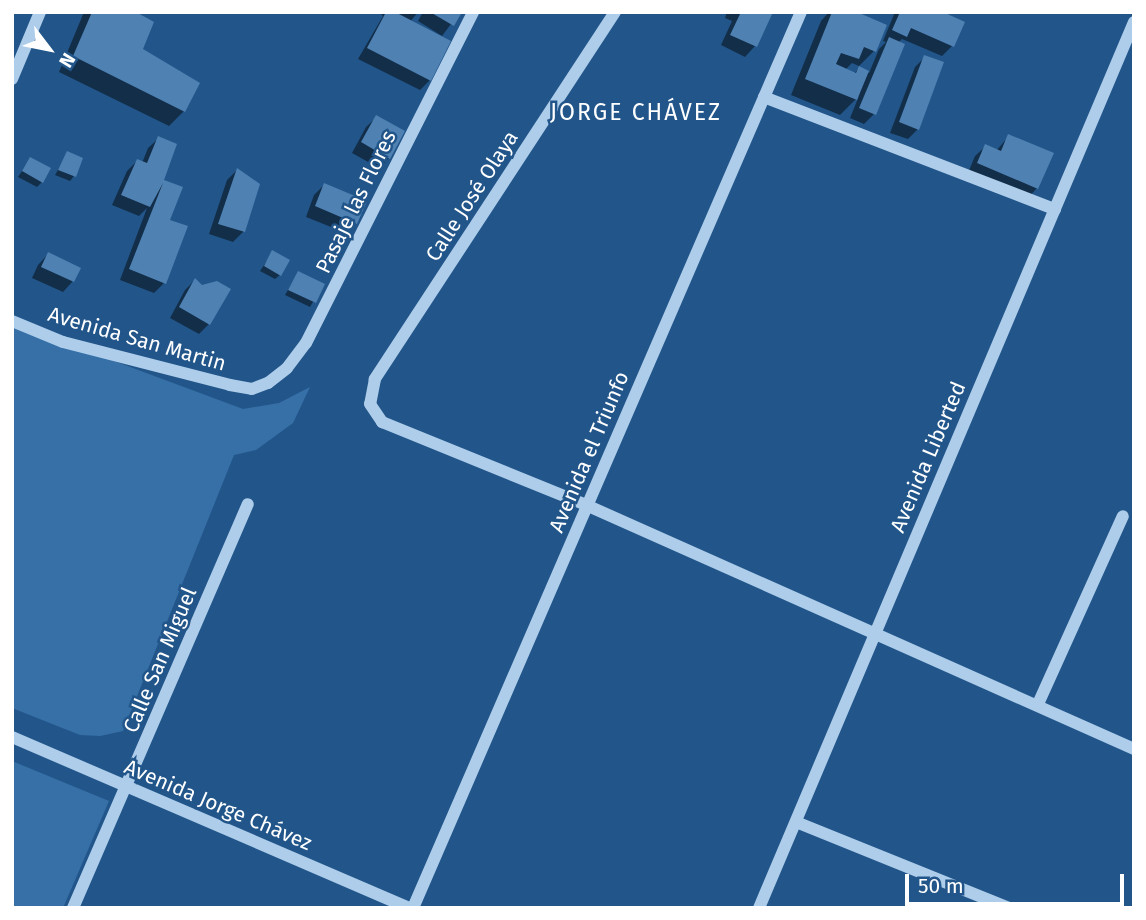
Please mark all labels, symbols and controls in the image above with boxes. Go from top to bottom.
north arrow [14,14,84,84]
text: N [54,49,80,72]
district label: JORGE CHÁVEZ [552,98,720,126]
street label: Pasaje las Flores [311,126,401,278]
street label: Calle José Olaya [420,126,524,266]
street label: Avenida San Martin [45,302,229,376]
street label: Avenida el Triunfo [544,368,634,536]
street label: Avenida Liberted [885,378,971,536]
street label: Calle San Miguel [118,584,202,736]
street label: Avenida Jorge Chávez [120,754,316,856]
scale bar [908,860,1127,904]
text: 50 m [918,873,964,899]

